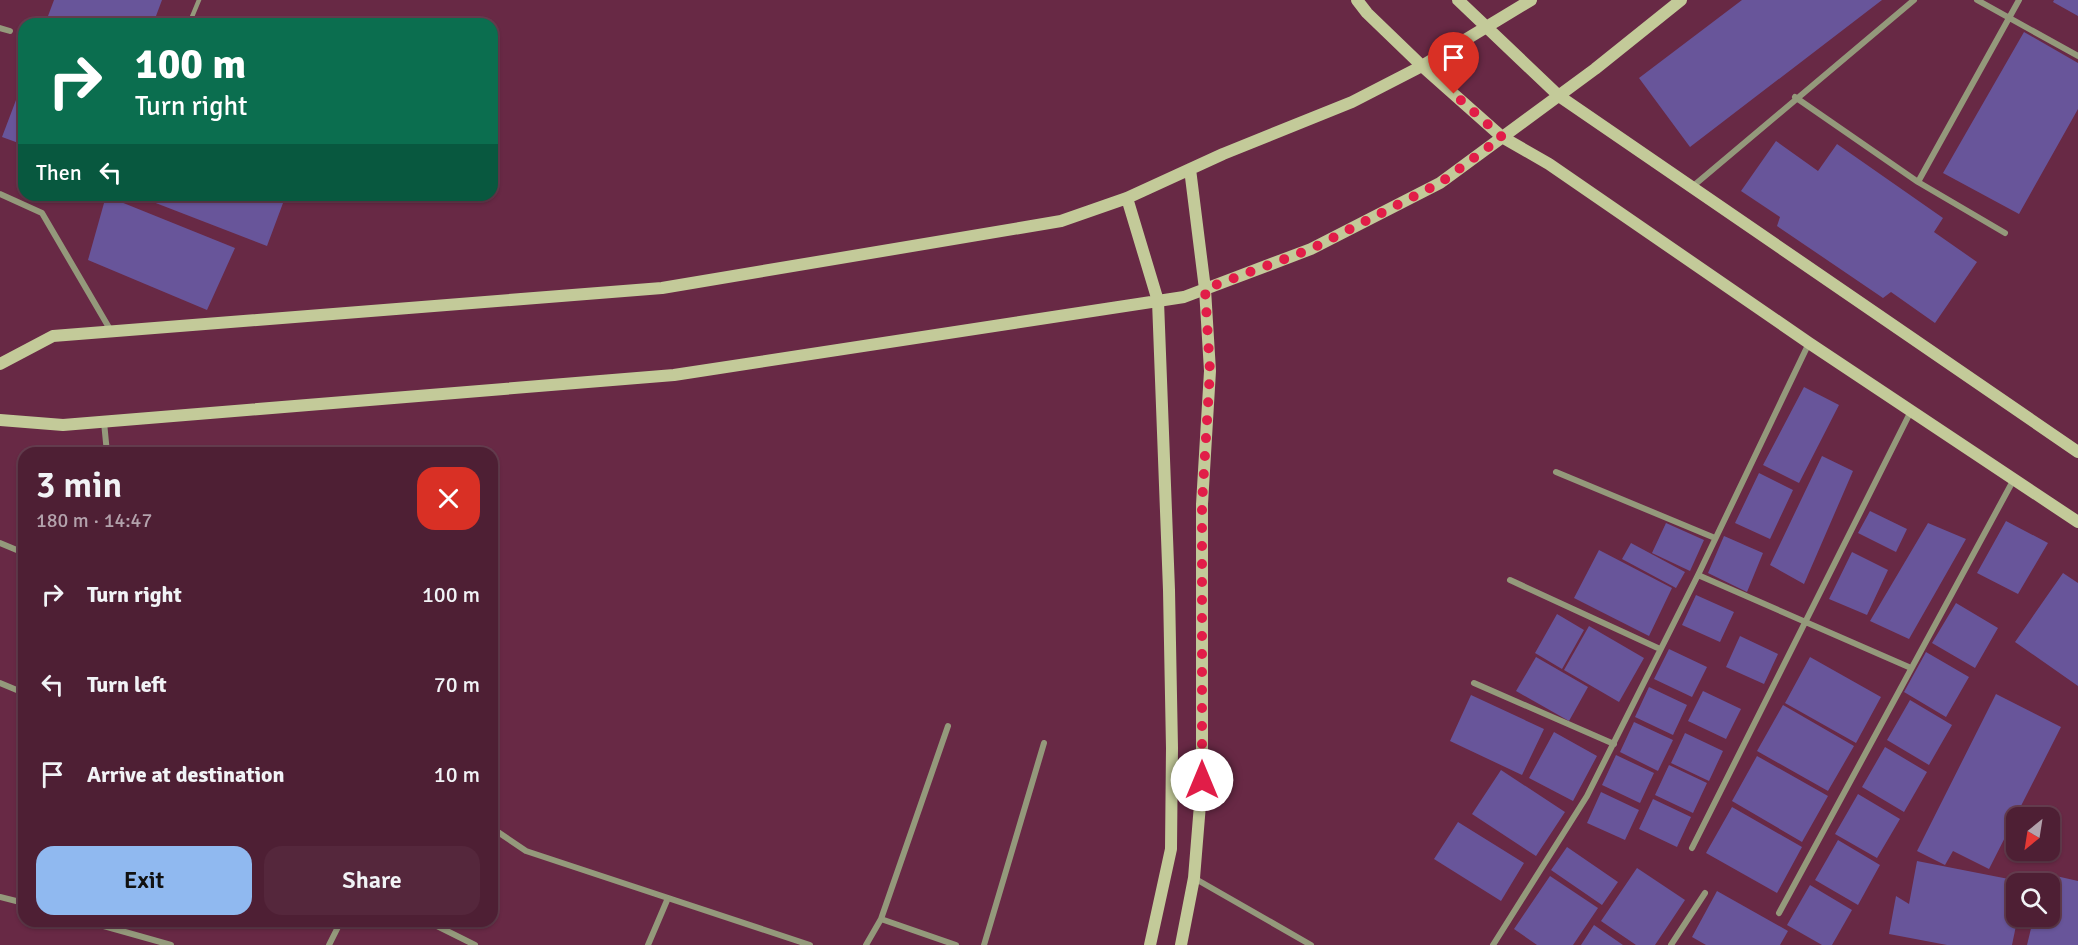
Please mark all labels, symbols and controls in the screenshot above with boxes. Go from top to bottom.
pin [1428,32,1479,94]
text: 100 m [135,39,246,90]
icon: arrive [1437,41,1470,74]
icon: right [36,42,114,120]
text: Turn right [135,90,248,123]
icon: left [94,156,127,189]
text: Then [36,159,82,186]
text: 3 min [36,463,122,508]
button: close [417,467,480,530]
text: 180 m · 14:47 [36,508,152,533]
icon: right [36,578,69,611]
text: Turn right [87,581,182,608]
text: 100 m [422,581,480,608]
icon: left [36,668,69,701]
text: Turn left [87,671,167,698]
text: 70 m [434,671,480,698]
position arrow [1170,748,1234,812]
icon: arrive [36,758,69,791]
text: Arrive at destination [87,761,284,788]
text: 10 m [434,761,480,788]
north arrow [2006,807,2060,861]
map controls [2006,807,2060,927]
button: Exit [36,846,252,915]
button: Share [264,846,480,915]
button: search [2006,873,2060,927]

